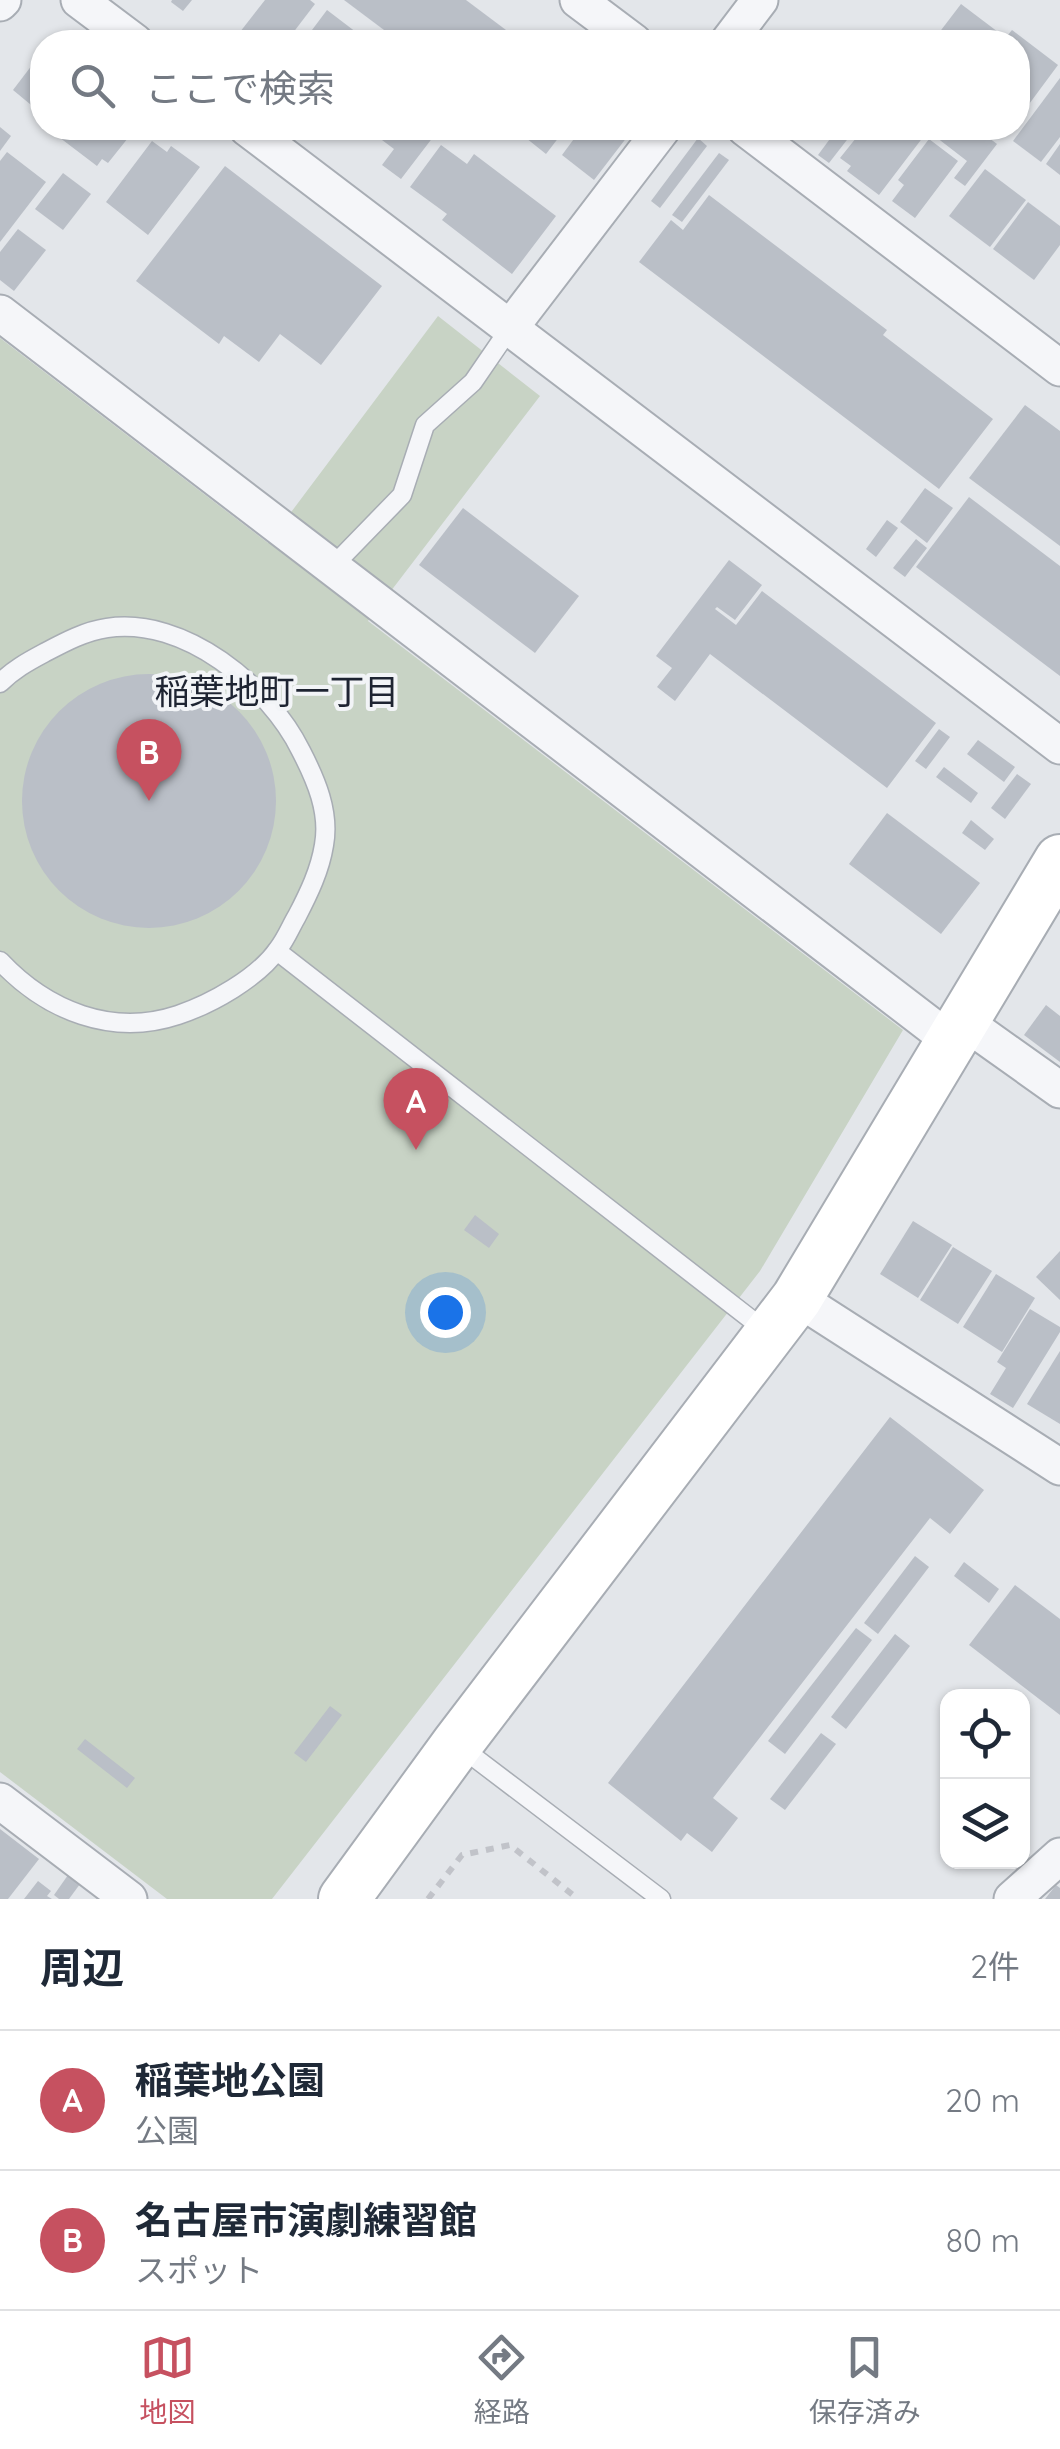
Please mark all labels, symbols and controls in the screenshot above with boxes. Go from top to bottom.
search box [30,30,1030,140]
icon: search [65,58,120,113]
text: ここで検索 [145,64,335,112]
district label: 稲葉地町一丁目 [154,669,400,713]
pin: B [116,718,182,801]
pin: A [384,1068,448,1150]
your location [420,1287,471,1338]
map controls [940,1689,1030,1869]
button: locate [940,1689,1030,1779]
button: layers [940,1779,1030,1869]
text: 周辺 [40,1941,124,1994]
text: 2件 [970,1946,1020,1986]
text: 稲葉地公園 [135,2056,325,2104]
text: A [62,2080,83,2120]
text: 20 m [945,2080,1020,2120]
text: 公園 [135,2110,199,2150]
text: 名古屋市演劇練習館 [135,2196,477,2244]
text: B [62,2220,83,2260]
text: 80 m [946,2220,1020,2260]
text: スポット [135,2250,263,2290]
tab: 地図 [139,2330,195,2430]
tab: 経路 [474,2330,530,2430]
tab: 保存済み [809,2330,921,2430]

